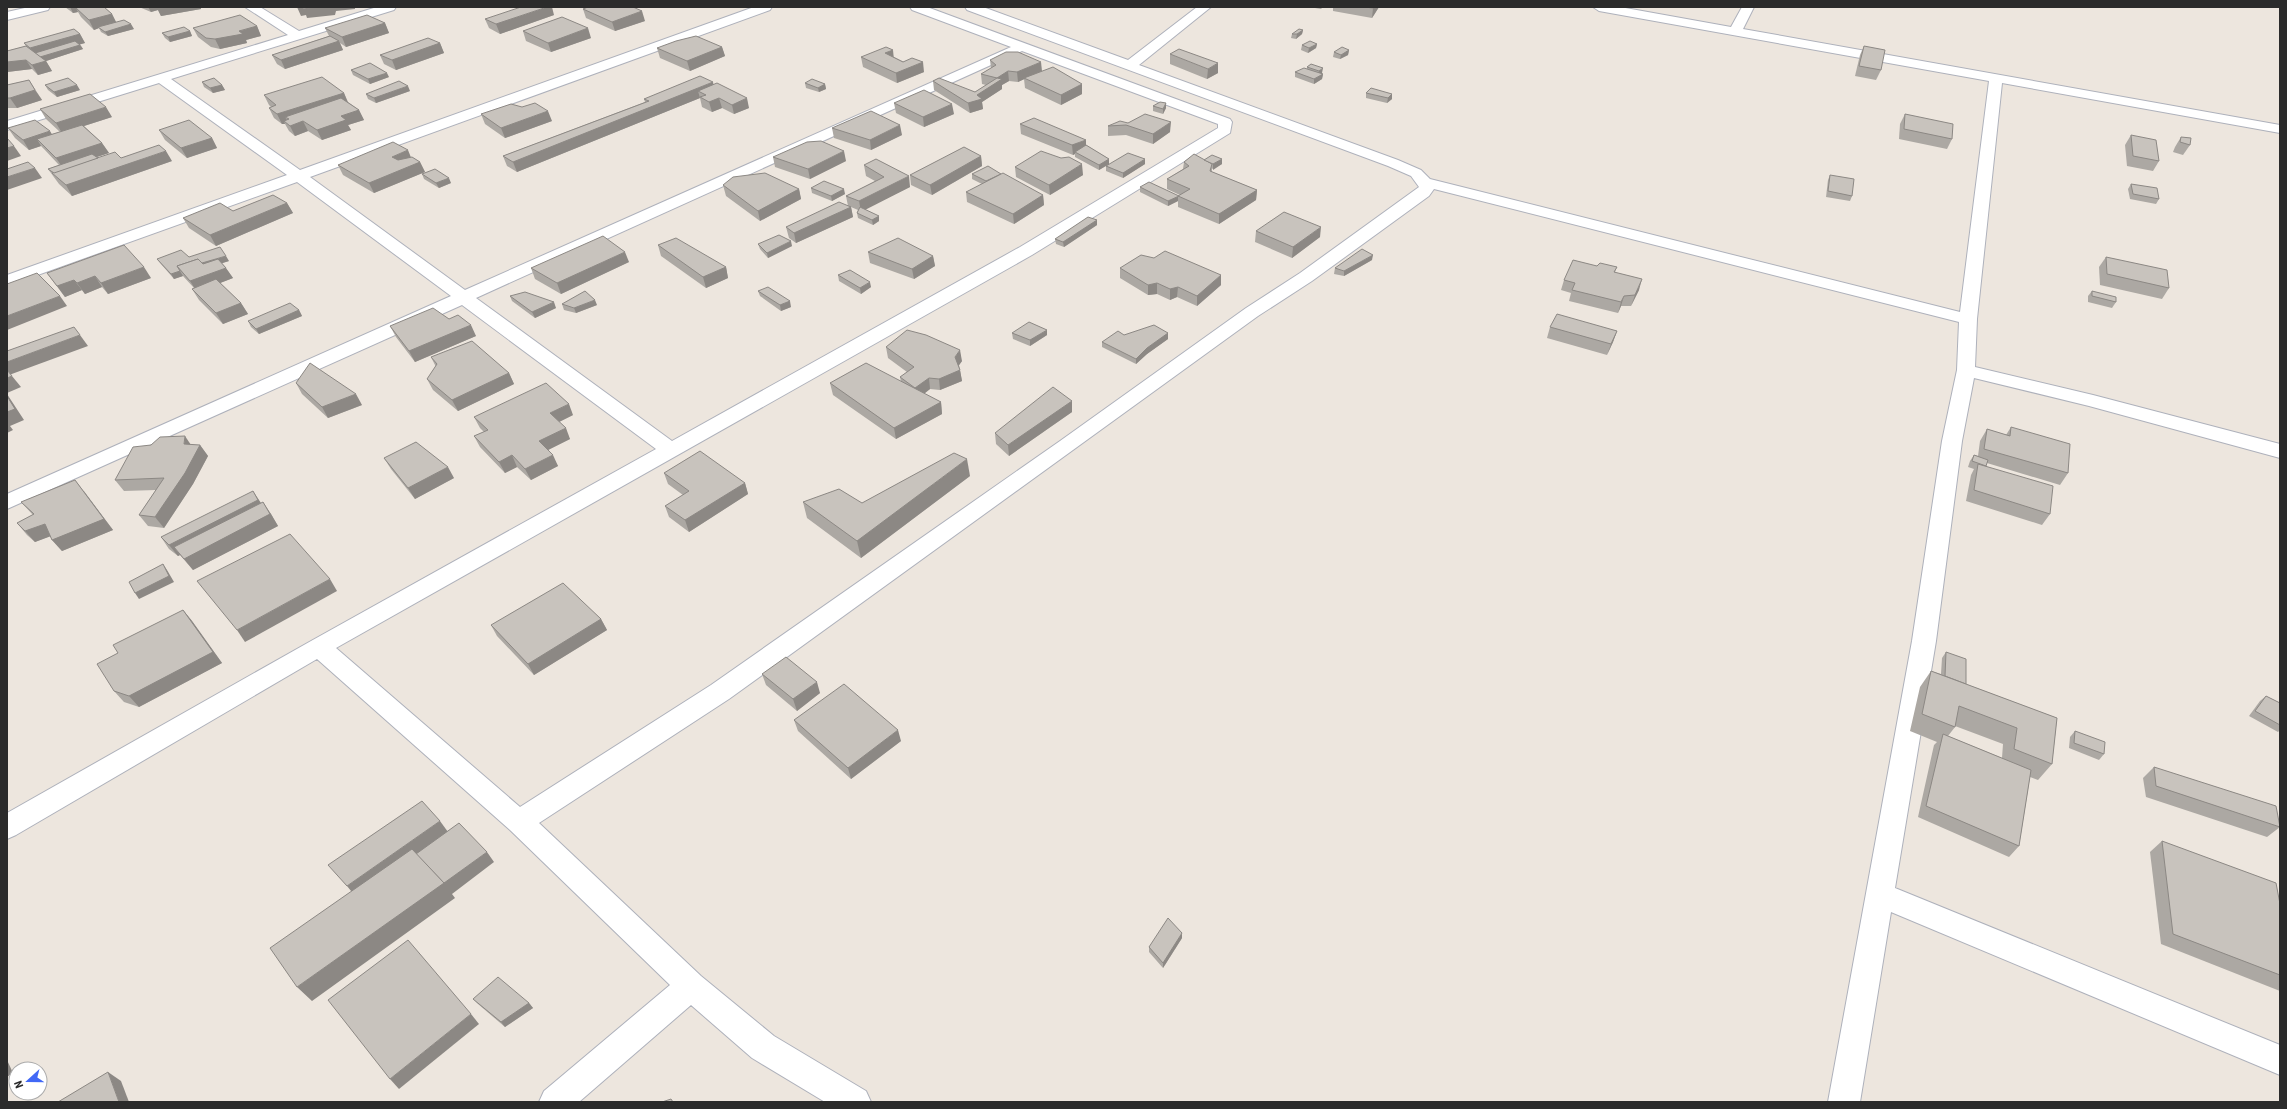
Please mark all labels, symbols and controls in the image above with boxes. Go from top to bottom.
north arrow [8,1061,48,1101]
text: N [12,1079,26,1090]

